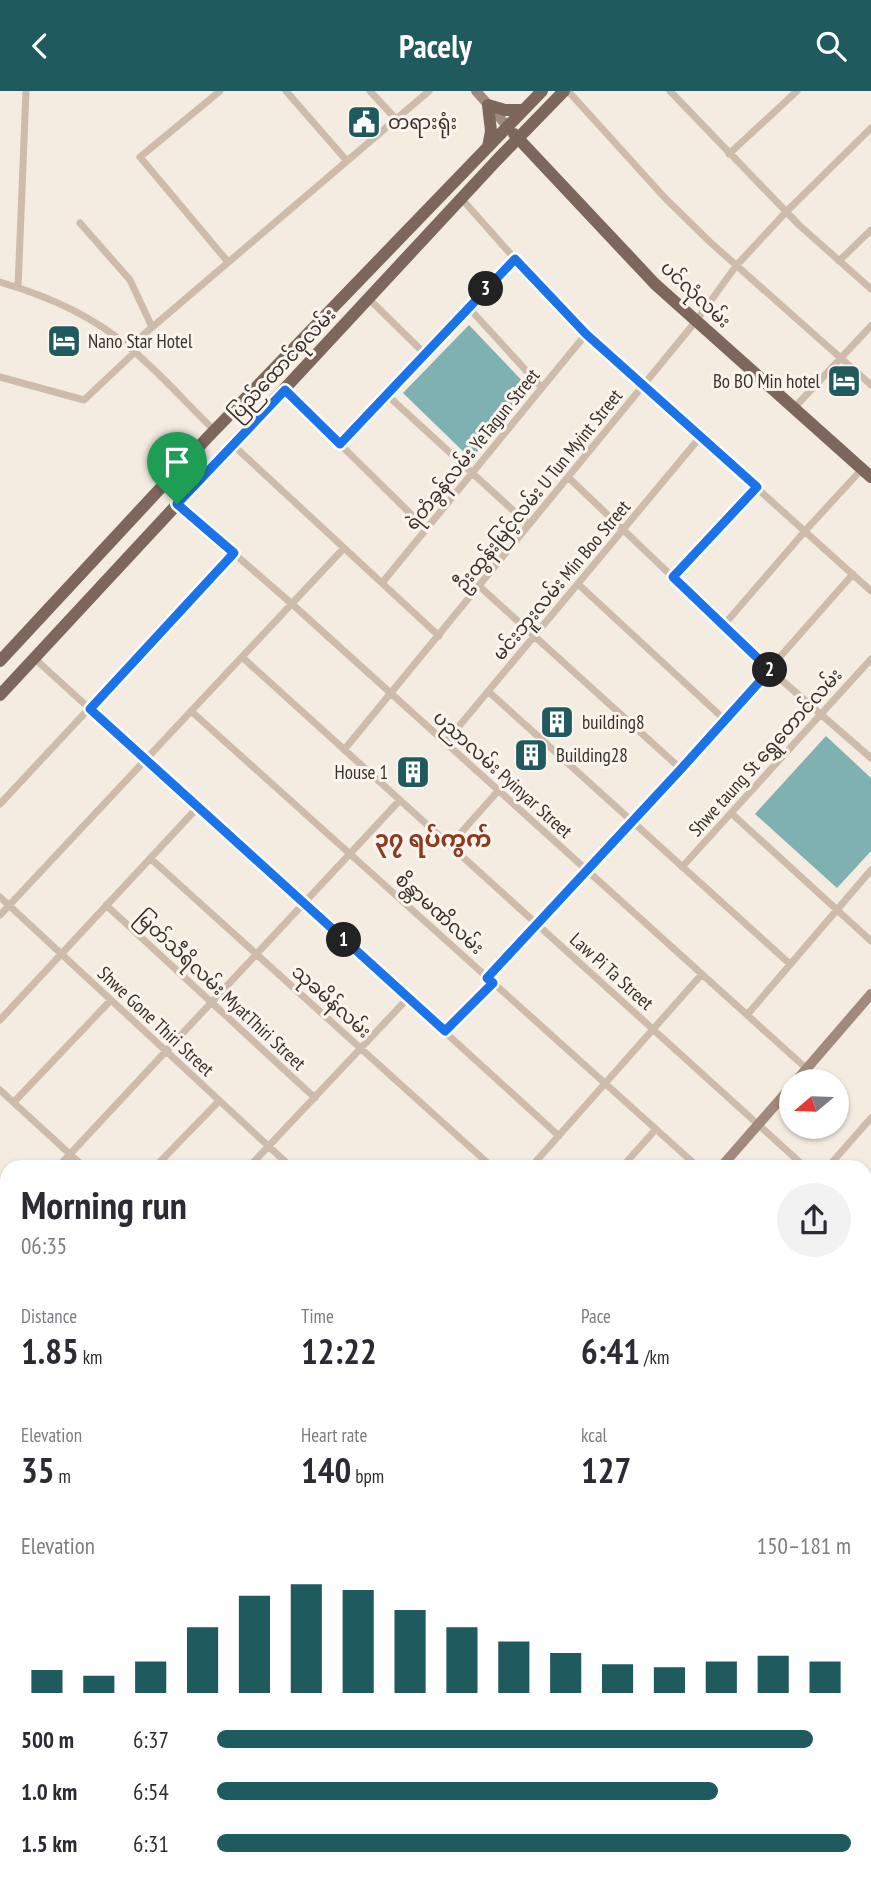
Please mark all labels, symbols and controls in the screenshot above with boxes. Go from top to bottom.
text: Pacely [399,25,472,67]
icon: back [21,27,59,65]
icon: search [812,27,850,65]
public building icon: တရားရုံး [345,103,383,141]
place label: တရားရုံး [388,110,457,139]
street label: ပင်လုံလမ်း [652,254,738,336]
pin: 3 [468,271,504,307]
text: 3 [481,276,490,300]
street label: ပြည်ထောင်စုလမ်း [222,301,344,429]
hotel icon: Nano Star Hotel [45,322,83,360]
place label: Nano Star Hotel [88,329,193,353]
street label: ရဲတံခွန်လမ်း YeTagun Street [398,362,548,537]
hotel icon: Bo BO Min hotel [825,362,863,400]
place label: Bo BO Min hotel [713,369,821,393]
street label: ဦးထွန်းမြင့်လမ်း U Tun Myint Street [447,382,631,599]
pin [147,432,207,504]
icon: arrive [158,443,196,481]
street label: မင်းဘူးလမ်း Min Boo Street [485,493,639,668]
pin: 2 [752,653,788,687]
text: 2 [765,657,774,681]
street label: Shwe taung St ရွှေတောင်လမ်း [682,662,850,844]
building icon: building8 [538,703,576,741]
street label: ပညာလမ်း Pyinyar Street [426,704,579,846]
place label: building8 [582,710,645,734]
building icon: Building28 [512,736,550,774]
place label: Building28 [556,743,628,767]
building icon: House 1 [394,753,432,791]
place label: House 1 [335,760,388,784]
district label: ၃၇ ရပ်ကွက် [374,823,492,858]
street label: စိန္တာမဏိလမ်း [388,865,491,962]
street label: မြတ်သီရိလမ်း MyatThiri Street [128,903,313,1078]
pin: 1 [326,923,362,957]
text: 1 [339,927,348,951]
street label: Law Pi Ta Street [565,927,659,1015]
street label: သုခမိန်လမ်း [284,958,378,1047]
street label: Shwe Gone Thiri Street [93,961,220,1082]
north arrow [779,1069,849,1139]
map controls [779,1069,849,1139]
text: Morning run [21,1180,187,1229]
button: share [777,1183,851,1257]
text: 06:35 [21,1231,67,1260]
text: Distance [21,1304,77,1328]
text: Time [301,1304,334,1328]
text: Pace [581,1304,611,1328]
text: 1.85 [21,1328,79,1374]
text: 12:22 [301,1328,377,1374]
text: 6:41 [581,1328,640,1374]
text: km [79,1345,102,1369]
text: /km [640,1345,669,1369]
text: Elevation [21,1423,82,1447]
text: Heart rate [301,1423,367,1447]
text: kcal [581,1423,607,1447]
text: 35 [21,1447,54,1493]
text: 140 [301,1447,351,1493]
text: 127 [581,1447,631,1493]
text: m [54,1464,71,1488]
text: bpm [351,1464,384,1488]
text: Elevation [21,1531,95,1560]
text: 150–181 m [757,1531,851,1560]
text: 500 m [21,1725,74,1754]
text: 6:37 [133,1725,169,1754]
text: 1.0 km [21,1777,77,1806]
text: 6:54 [133,1777,169,1806]
text: 1.5 km [21,1829,77,1858]
text: 6:31 [133,1829,169,1858]

